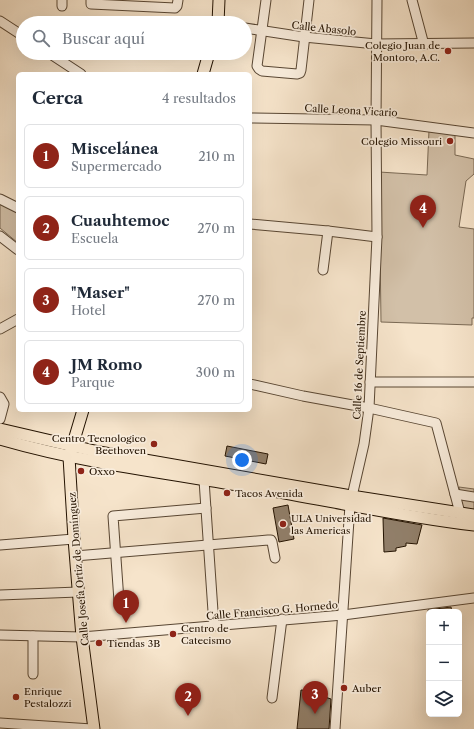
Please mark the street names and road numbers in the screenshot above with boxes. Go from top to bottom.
street label: Calle Abasolo [291,19,357,38]
street label: Calle Leona Vicario [304,102,398,119]
street label: Calle 16 de Septiembre [350,310,369,420]
street label: Calle Josefa Ortiz de Domínguez [65,491,92,646]
street label: Calle Francisco G. Hornedo [206,598,338,623]

